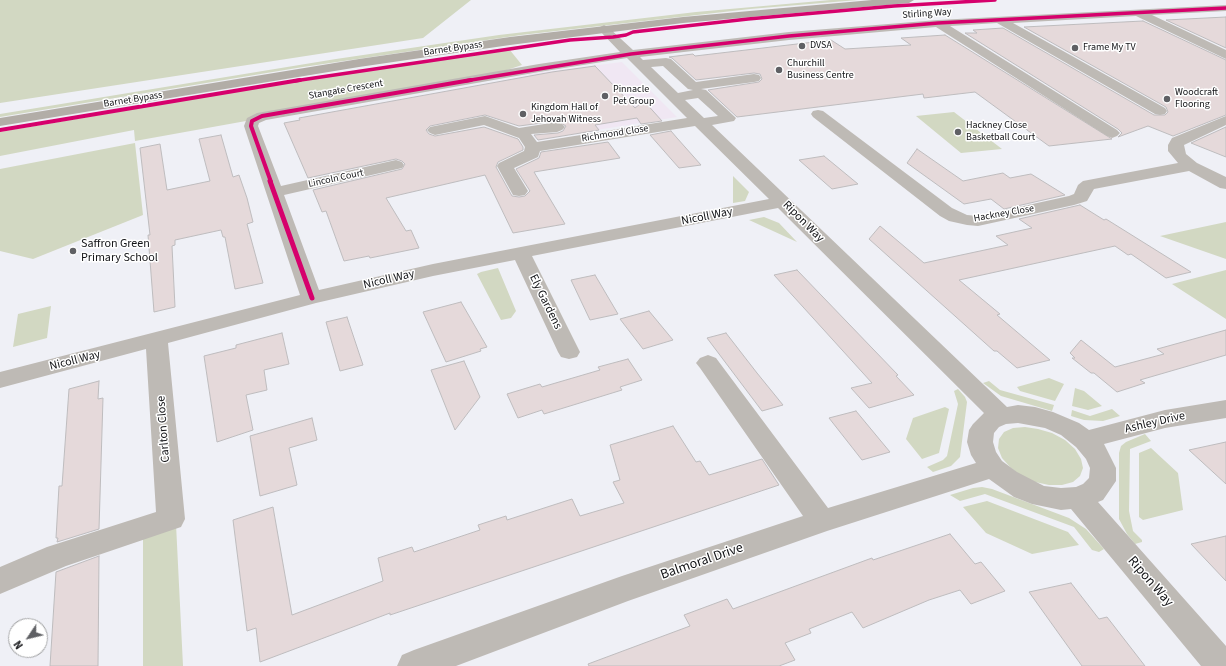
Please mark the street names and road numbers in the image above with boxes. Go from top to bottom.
street label: Stirling Way [902,6,952,22]
street label: Barnet Bypass [423,39,483,59]
street label: Stangate Crescent [308,78,384,102]
street label: Barnet Bypass [103,89,163,111]
street label: Richmond Close [581,123,649,145]
street label: Lincoln Court [307,167,365,191]
street label: Ripon Way [779,198,827,246]
street label: Hackney Close [973,203,1035,225]
street label: Nicoll Way [680,205,734,229]
street label: Nicoll Way [362,267,416,293]
street label: Ely Gardens [526,272,564,332]
street label: Nicoll Way [48,348,102,374]
street label: Carlton Close [154,395,174,463]
street label: Ashley Drive [1123,409,1187,437]
street label: Balmoral Drive [658,540,746,584]
street label: Ripon Way [1123,553,1177,611]

